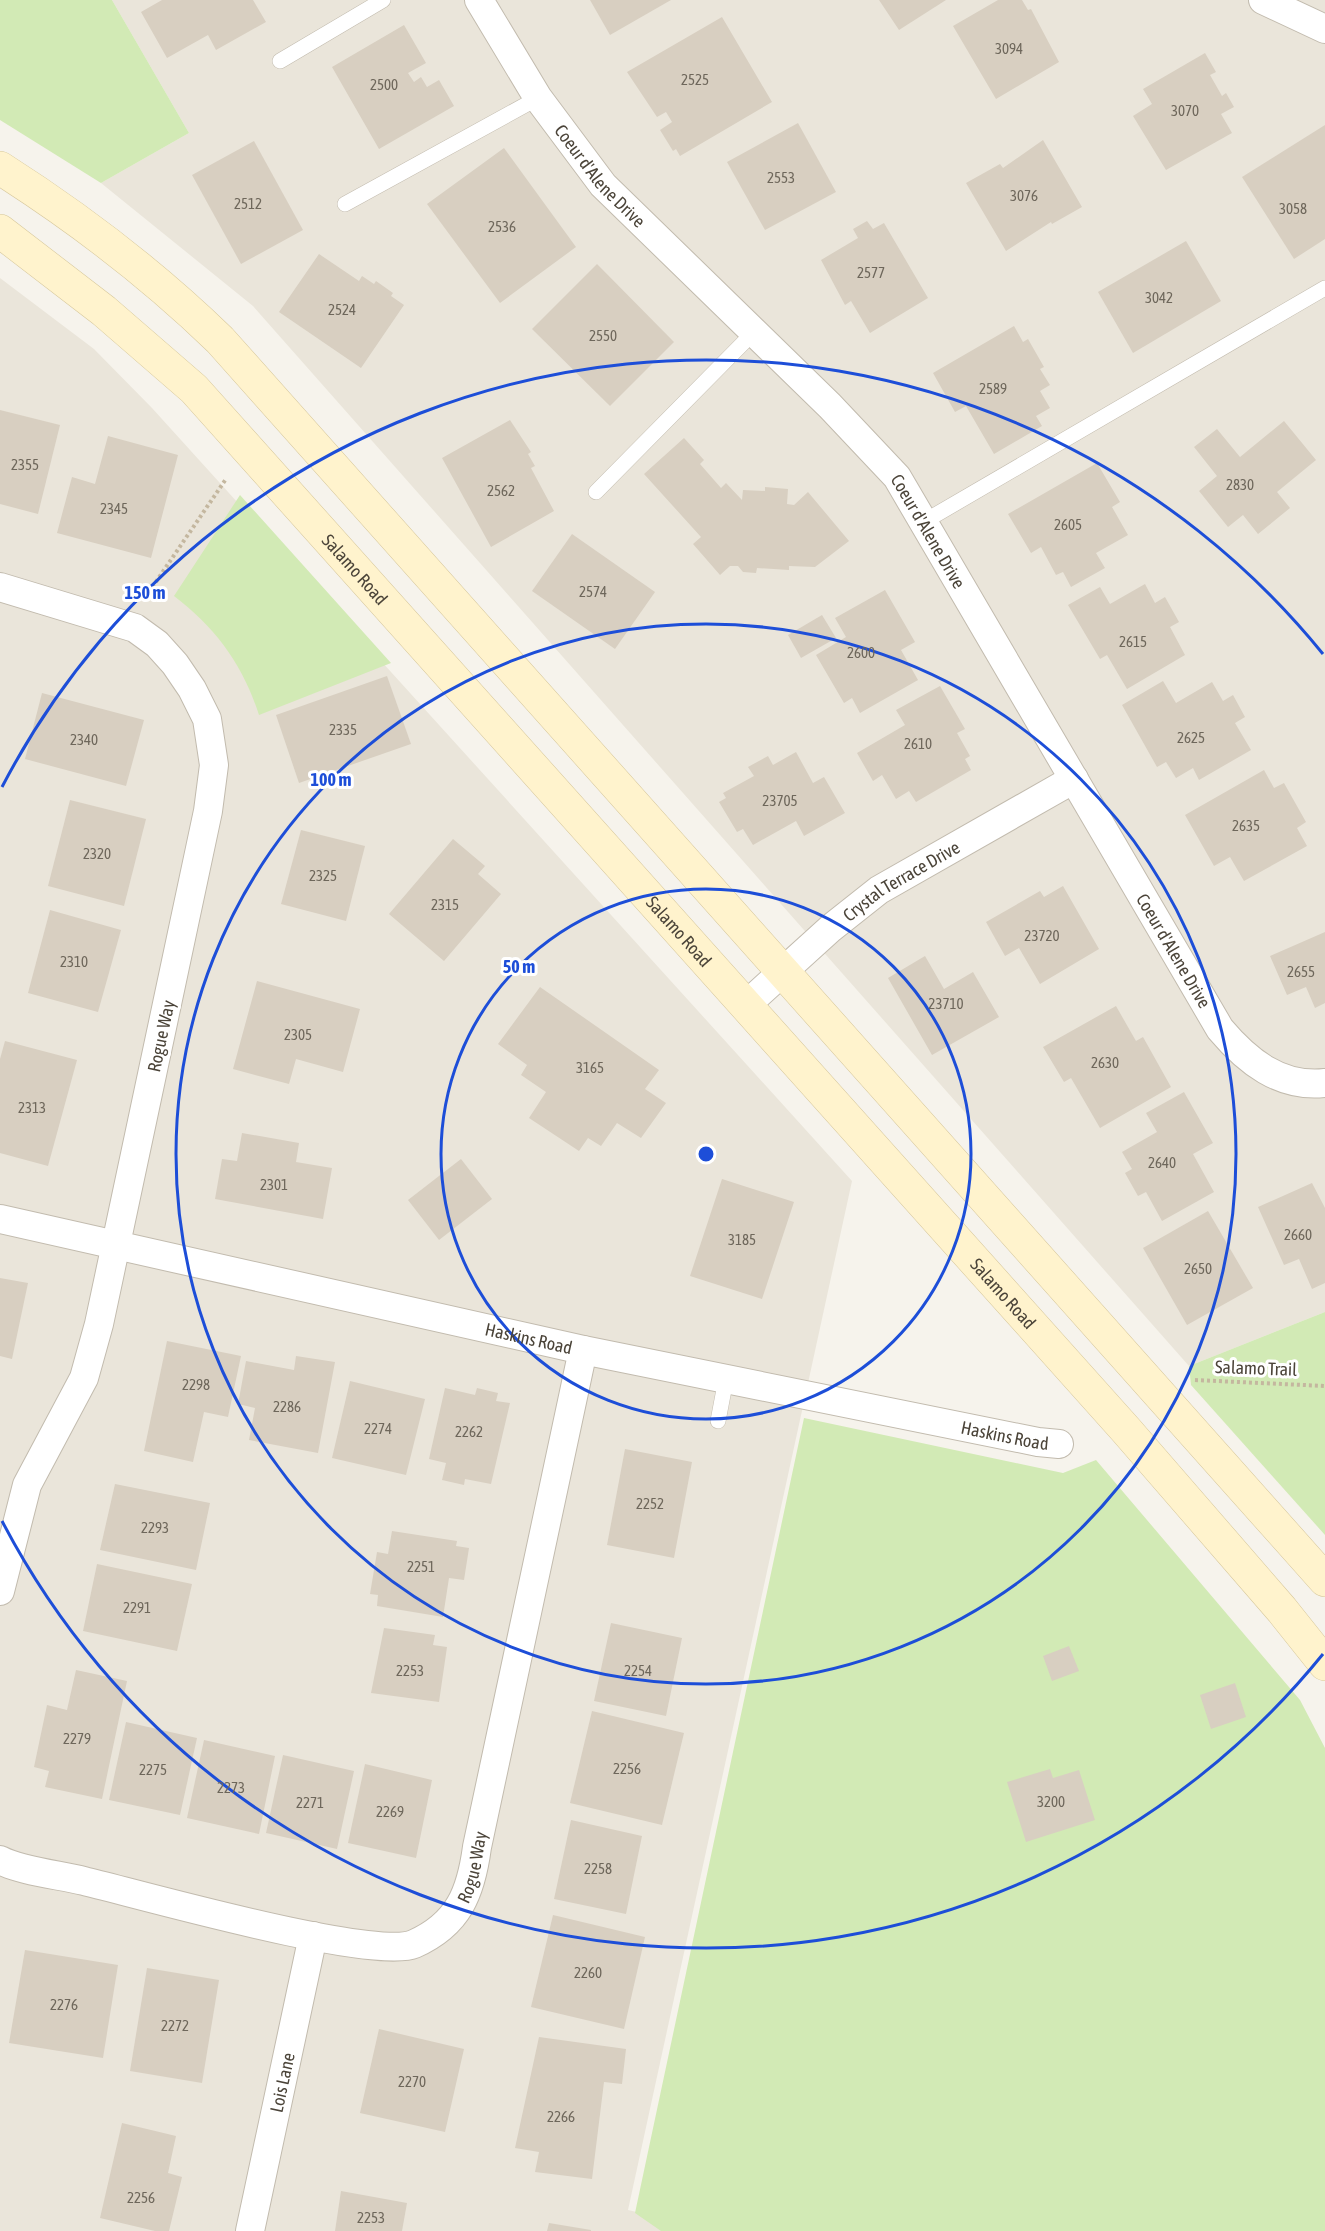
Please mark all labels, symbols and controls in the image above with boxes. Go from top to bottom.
house number: 3094 [995,40,1023,57]
house number: 2525 [681,71,709,88]
house number: 2500 [370,76,398,93]
house number: 3070 [1171,102,1199,119]
street label: Coeur d'Alene Drive [551,120,650,231]
house number: 2553 [767,169,795,186]
house number: 3076 [1010,187,1038,204]
house number: 2512 [234,195,262,212]
house number: 3058 [1279,200,1307,217]
house number: 2536 [488,218,516,235]
house number: 2577 [857,264,885,281]
house number: 3042 [1145,289,1173,306]
house number: 2524 [328,301,356,318]
house number: 2550 [589,327,617,344]
house number: 2589 [979,380,1007,397]
house number: 2355 [11,456,39,473]
street label: Coeur d'Alene Drive [887,470,970,592]
house number: 2830 [1226,476,1254,493]
house number: 2562 [487,482,515,499]
house number: 2345 [100,500,128,517]
house number: 2605 [1054,516,1082,533]
street label: Salamo Road [318,530,392,609]
text: 150 m [125,582,165,603]
house number: 2574 [579,583,607,600]
house number: 2615 [1119,633,1147,650]
house number: 2600 [847,644,875,661]
house number: 2335 [329,721,357,738]
house number: 2625 [1177,729,1205,746]
house number: 2340 [70,731,98,748]
house number: 2610 [904,735,932,752]
text: 100 m [311,769,351,790]
house number: 23705 [762,792,798,809]
house number: 2635 [1232,817,1260,834]
street label: Crystal Terrace Drive [839,836,963,925]
house number: 2320 [83,845,111,862]
house number: 2325 [309,867,337,884]
street label: Coeur d'Alene Drive [1132,890,1216,1011]
street label: Salamo Road [642,892,716,971]
house number: 2315 [431,896,459,913]
house number: 23720 [1024,927,1060,944]
house number: 2310 [60,953,88,970]
text: 50 m [503,956,535,977]
house number: 2655 [1287,963,1315,980]
house number: 23710 [928,995,964,1012]
street label: Rogue Way [143,998,179,1074]
house number: 2305 [284,1026,312,1043]
house number: 2630 [1091,1054,1119,1071]
house number: 3165 [576,1059,604,1076]
house number: 2313 [18,1099,46,1116]
centre of rings [696,1144,716,1164]
house number: 2640 [1148,1154,1176,1171]
house number: 2301 [260,1176,288,1193]
house number: 2660 [1284,1226,1312,1243]
house number: 3185 [728,1231,756,1248]
street label: Salamo Road [967,1254,1041,1333]
house number: 2650 [1184,1260,1212,1277]
street label: Haskins Road [483,1318,574,1358]
street label: Salamo Trail [1215,1356,1298,1380]
house number: 2298 [182,1376,210,1393]
house number: 2286 [273,1398,301,1415]
street label: Haskins Road [959,1416,1050,1453]
house number: 2274 [364,1420,392,1437]
house number: 2262 [455,1423,483,1440]
house number: 2252 [636,1495,664,1512]
house number: 2293 [141,1519,169,1536]
house number: 2251 [407,1558,435,1575]
house number: 2291 [123,1599,151,1616]
house number: 2253 [396,1662,424,1679]
house number: 2254 [624,1662,652,1679]
house number: 2279 [63,1730,91,1747]
house number: 2256 [613,1760,641,1777]
house number: 2275 [139,1761,167,1778]
house number: 2273 [217,1779,245,1796]
house number: 3200 [1037,1793,1065,1810]
house number: 2271 [296,1794,324,1811]
house number: 2269 [376,1803,404,1820]
street label: Rogue Way [452,1829,491,1906]
house number: 2258 [584,1860,612,1877]
house number: 2260 [574,1964,602,1981]
house number: 2276 [50,1996,78,2013]
house number: 2272 [161,2017,189,2034]
street label: Lois Lane [265,2050,298,2114]
house number: 2270 [398,2073,426,2090]
house number: 2266 [547,2108,575,2125]
house number: 2256 [127,2189,155,2206]
house number: 2253 [357,2209,385,2226]

